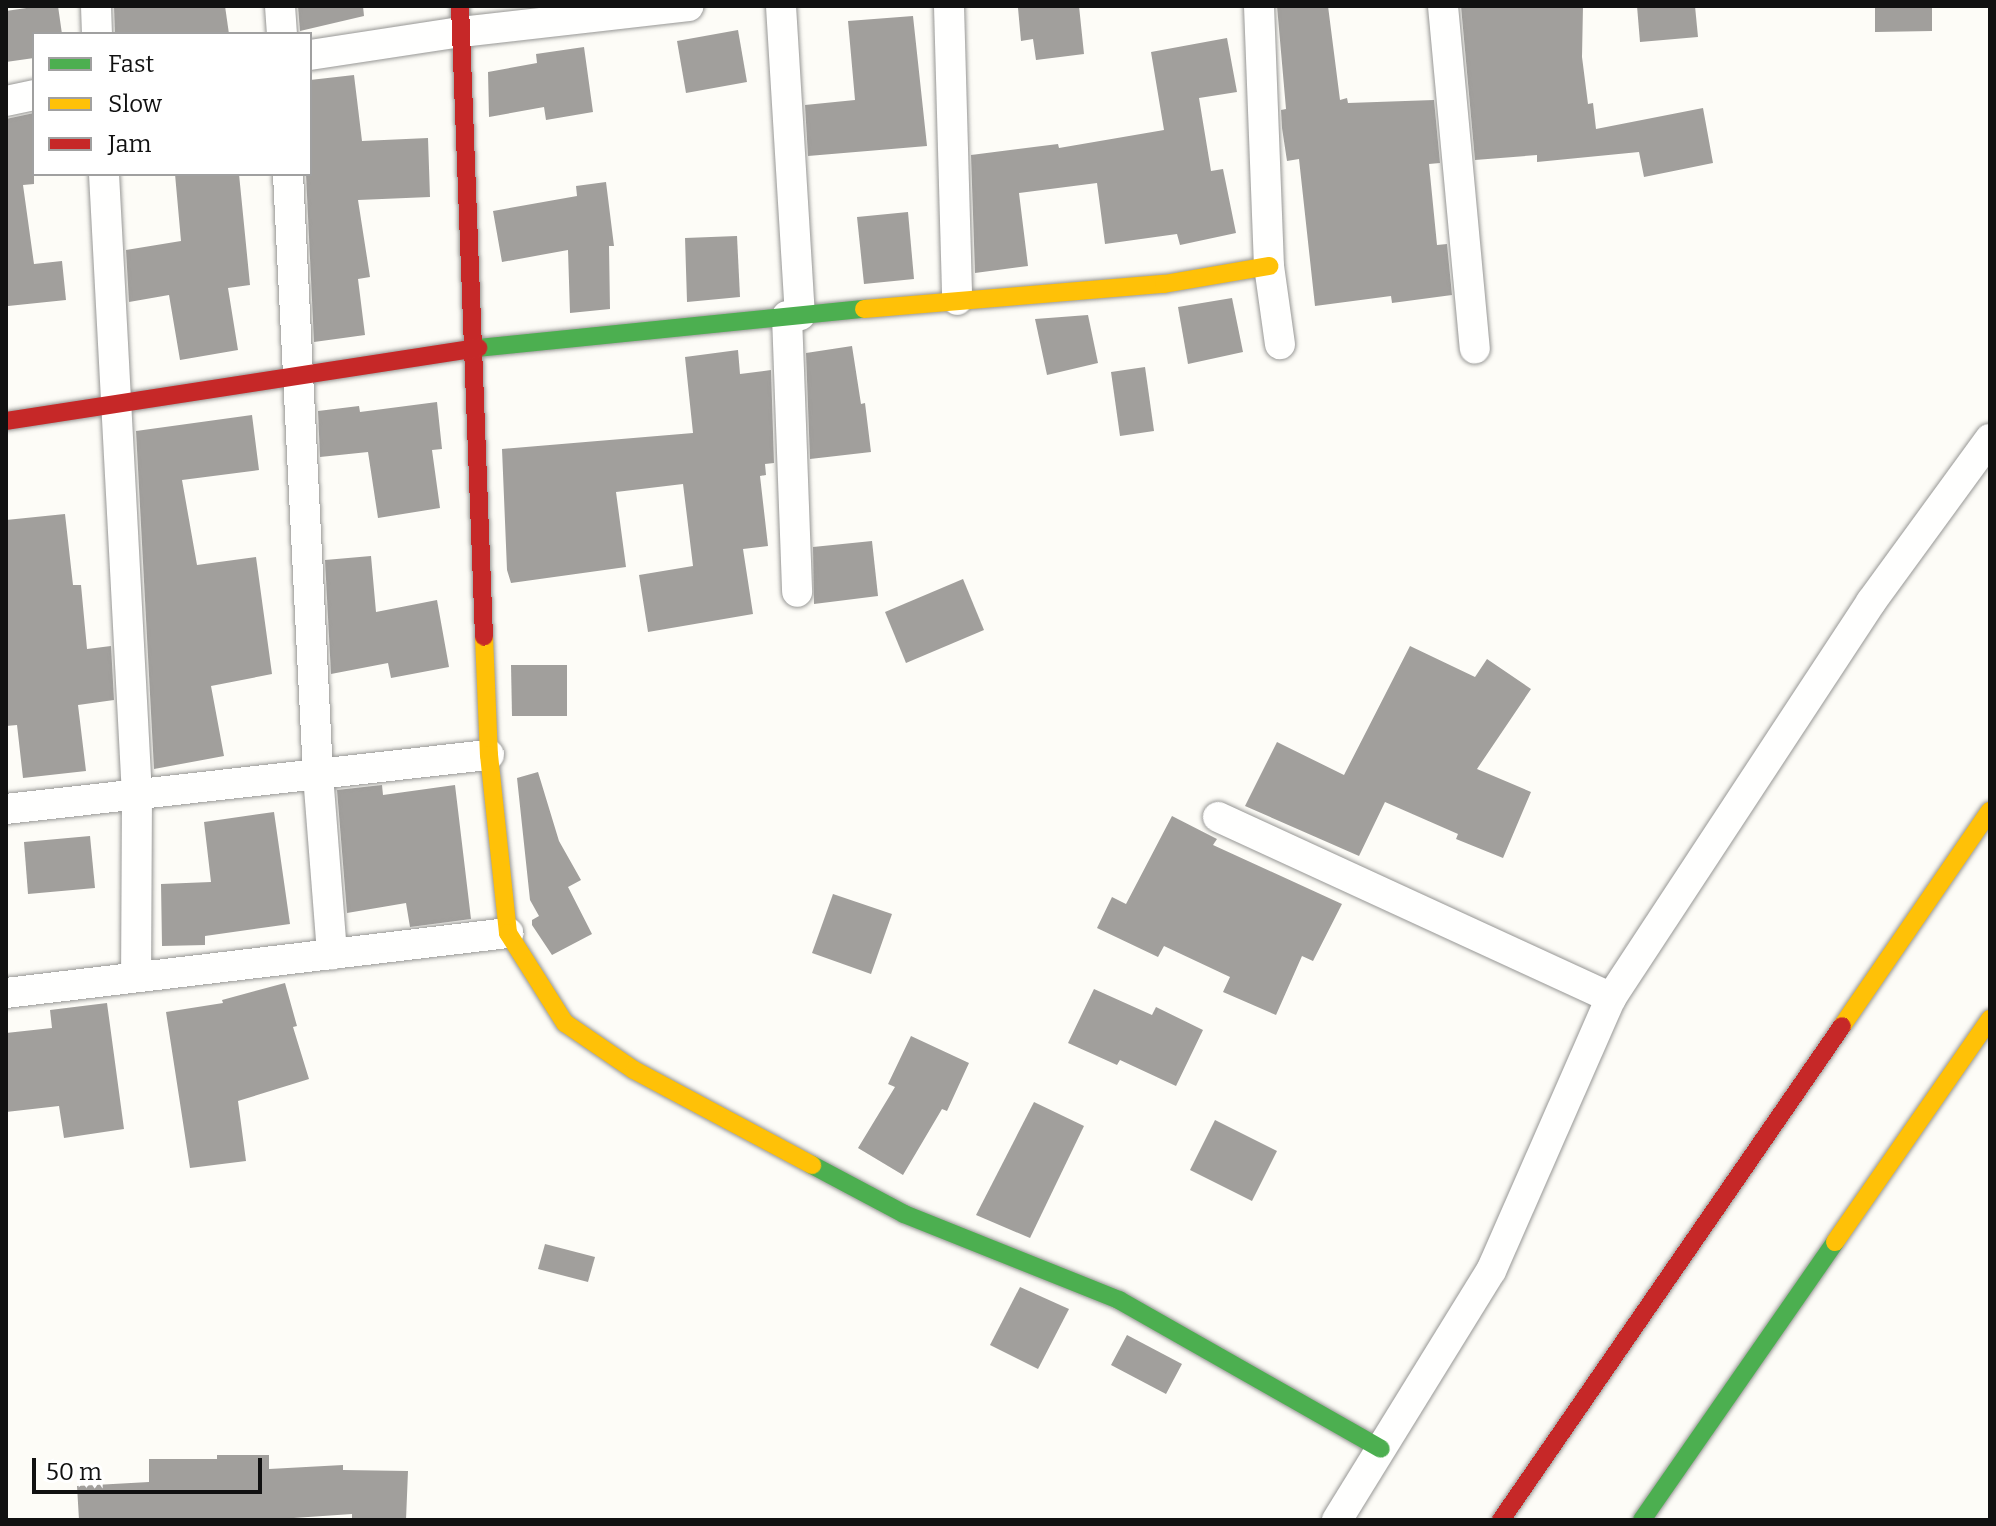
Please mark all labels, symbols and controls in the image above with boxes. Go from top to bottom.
legend [32,32,312,176]
text: Fast [108,50,154,78]
text: Slow [108,90,162,118]
text: Jam [108,130,151,158]
scale bar [36,1442,266,1492]
text: 50 m [46,1458,102,1486]

